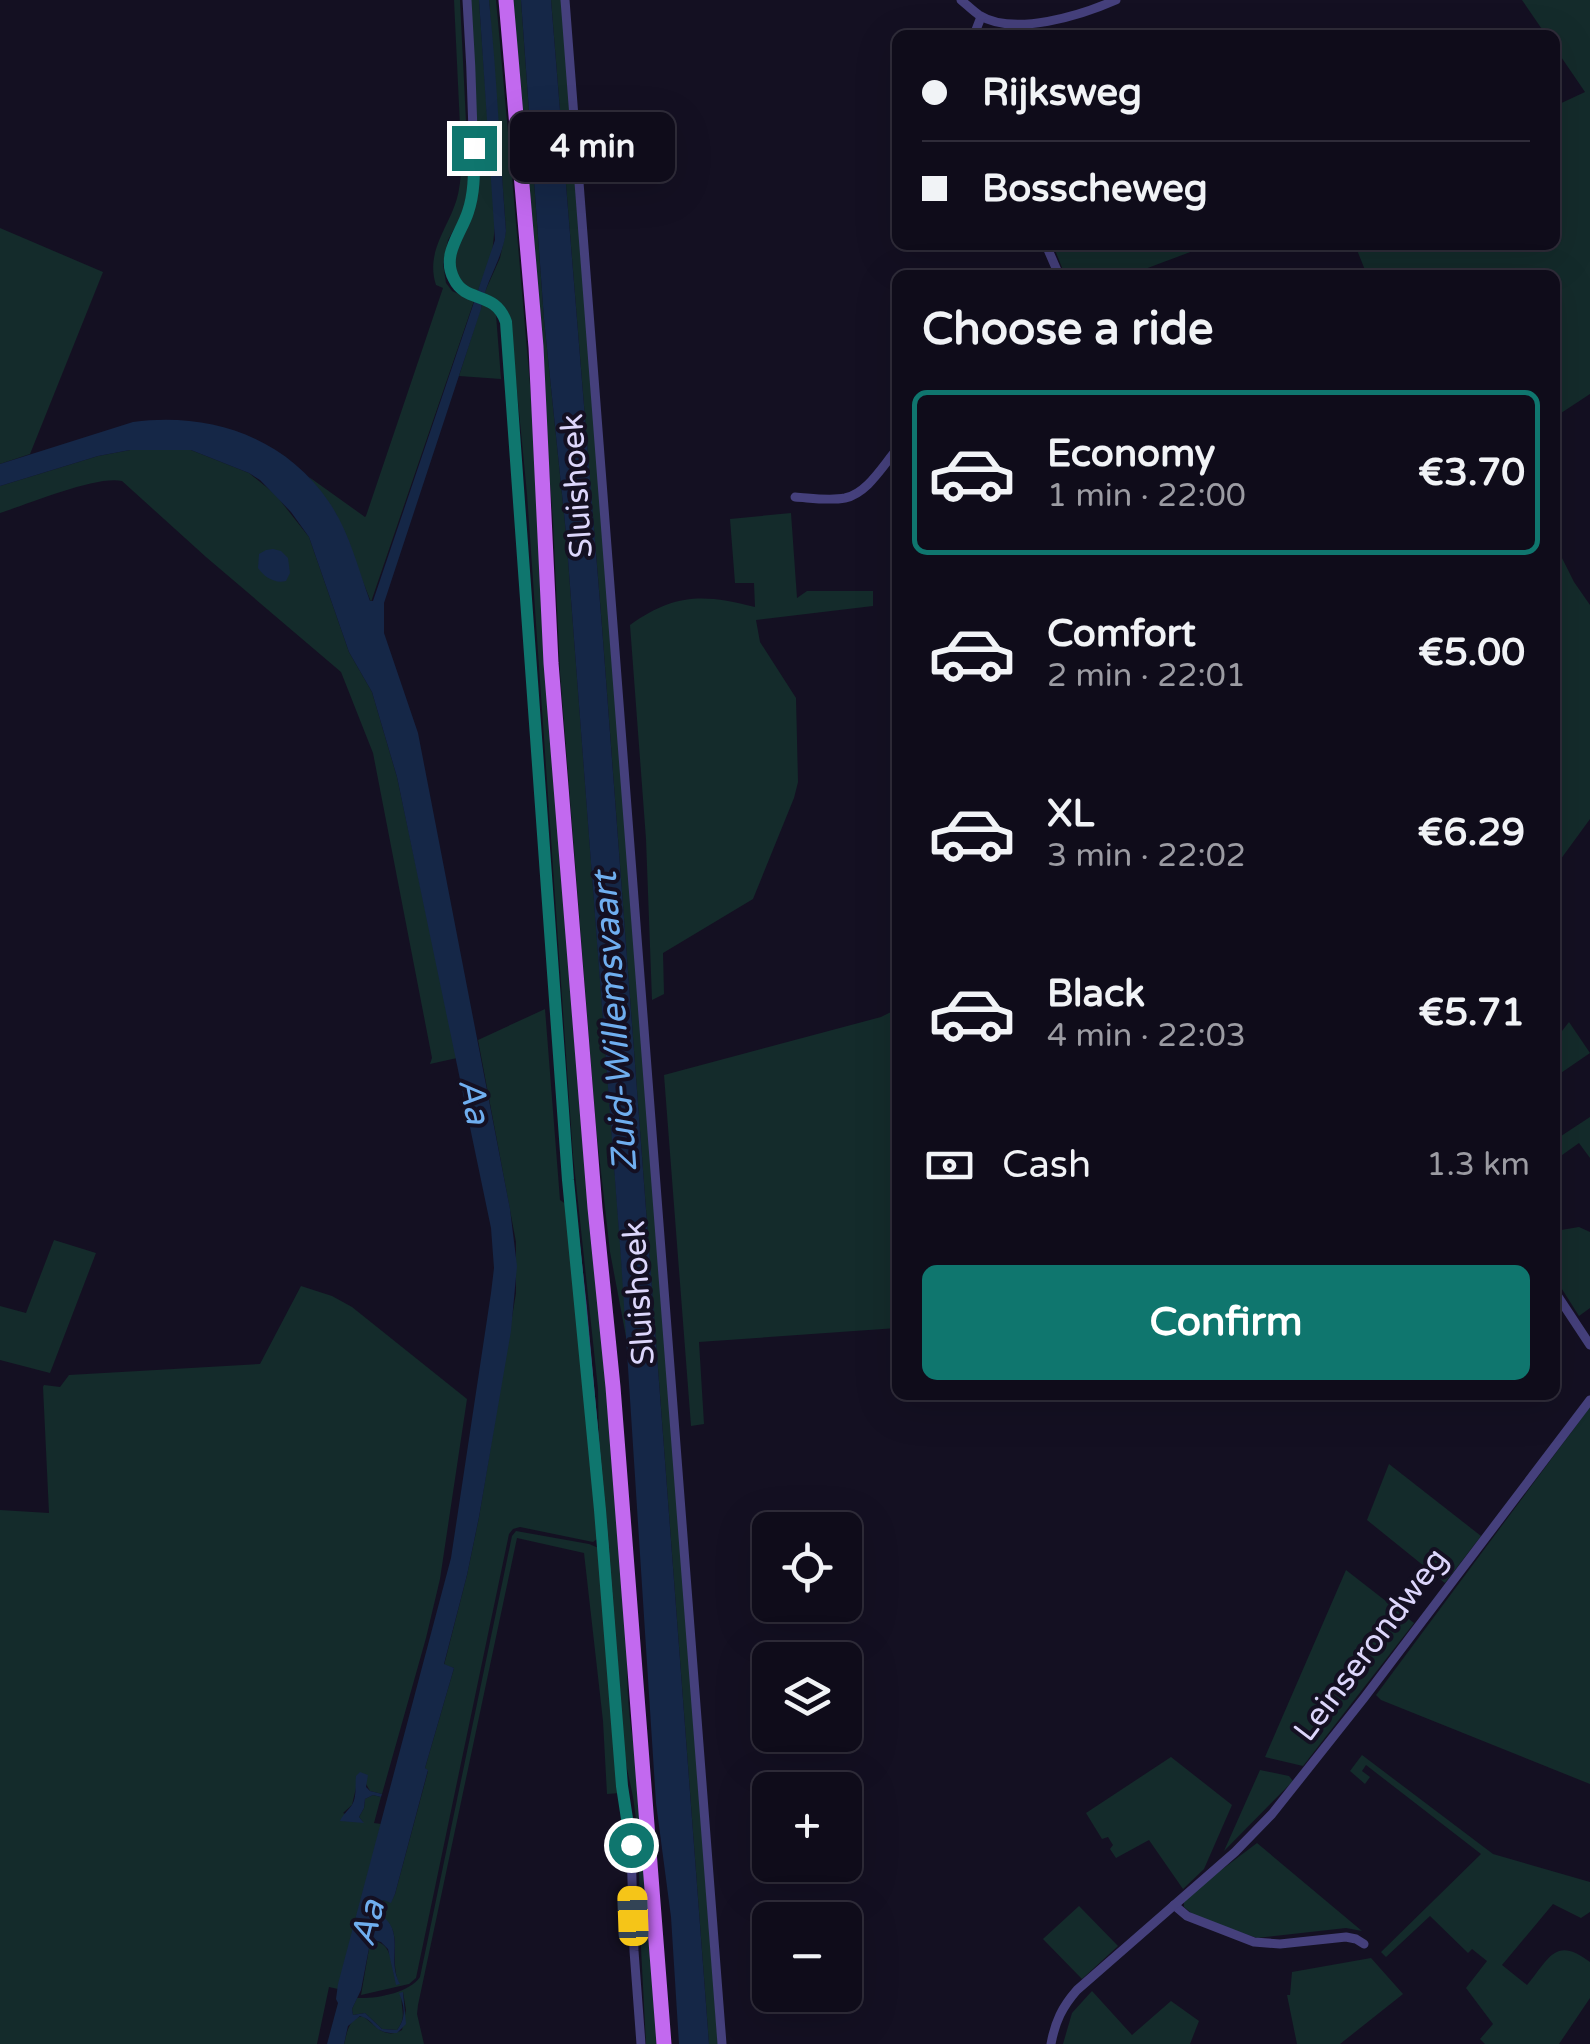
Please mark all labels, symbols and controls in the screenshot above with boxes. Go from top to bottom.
text: Rijksweg [982,70,1142,116]
callout: 4 min [509,113,674,183]
route end [452,126,497,171]
text: 4 min [550,128,635,166]
text: Bosscheweg [982,166,1208,212]
text: Choose a ride [922,303,1213,357]
street label: Sluishoek [553,412,601,560]
icon: car [927,428,1017,518]
text: Economy [1047,431,1215,477]
text: €3.70 [1418,450,1525,496]
text: 1 min · 22:00 [1047,477,1246,515]
icon: car [927,608,1017,698]
text: Comfort [1047,611,1196,657]
text: €5.00 [1418,630,1525,676]
text: 2 min · 22:01 [1047,657,1246,695]
icon: car [927,788,1017,878]
text: XL [1047,791,1094,837]
text: €6.29 [1418,810,1525,856]
text: 3 min · 22:02 [1047,837,1246,875]
water label: Zuid-Willemsvaart [583,867,646,1174]
icon: car [927,968,1017,1058]
text: Black [1047,971,1145,1017]
text: €5.71 [1418,990,1525,1036]
text: 4 min · 22:03 [1047,1017,1246,1055]
water label: Aa [449,1075,499,1129]
icon: cash [922,1138,977,1193]
text: Cash [1002,1142,1091,1188]
text: 1.3 km [1426,1146,1530,1184]
street label: Sluishoek [615,1219,663,1367]
button: Confirm [922,1265,1530,1380]
map controls [752,1512,862,2012]
button: locate [752,1512,862,1622]
street label: Leinserondweg [1286,1541,1456,1749]
button: layers [752,1642,862,1752]
button: + [752,1772,862,1882]
route start [609,1823,654,1868]
car [617,1885,649,1947]
water label: Aa [342,1894,395,1951]
button: − [752,1902,862,2012]

